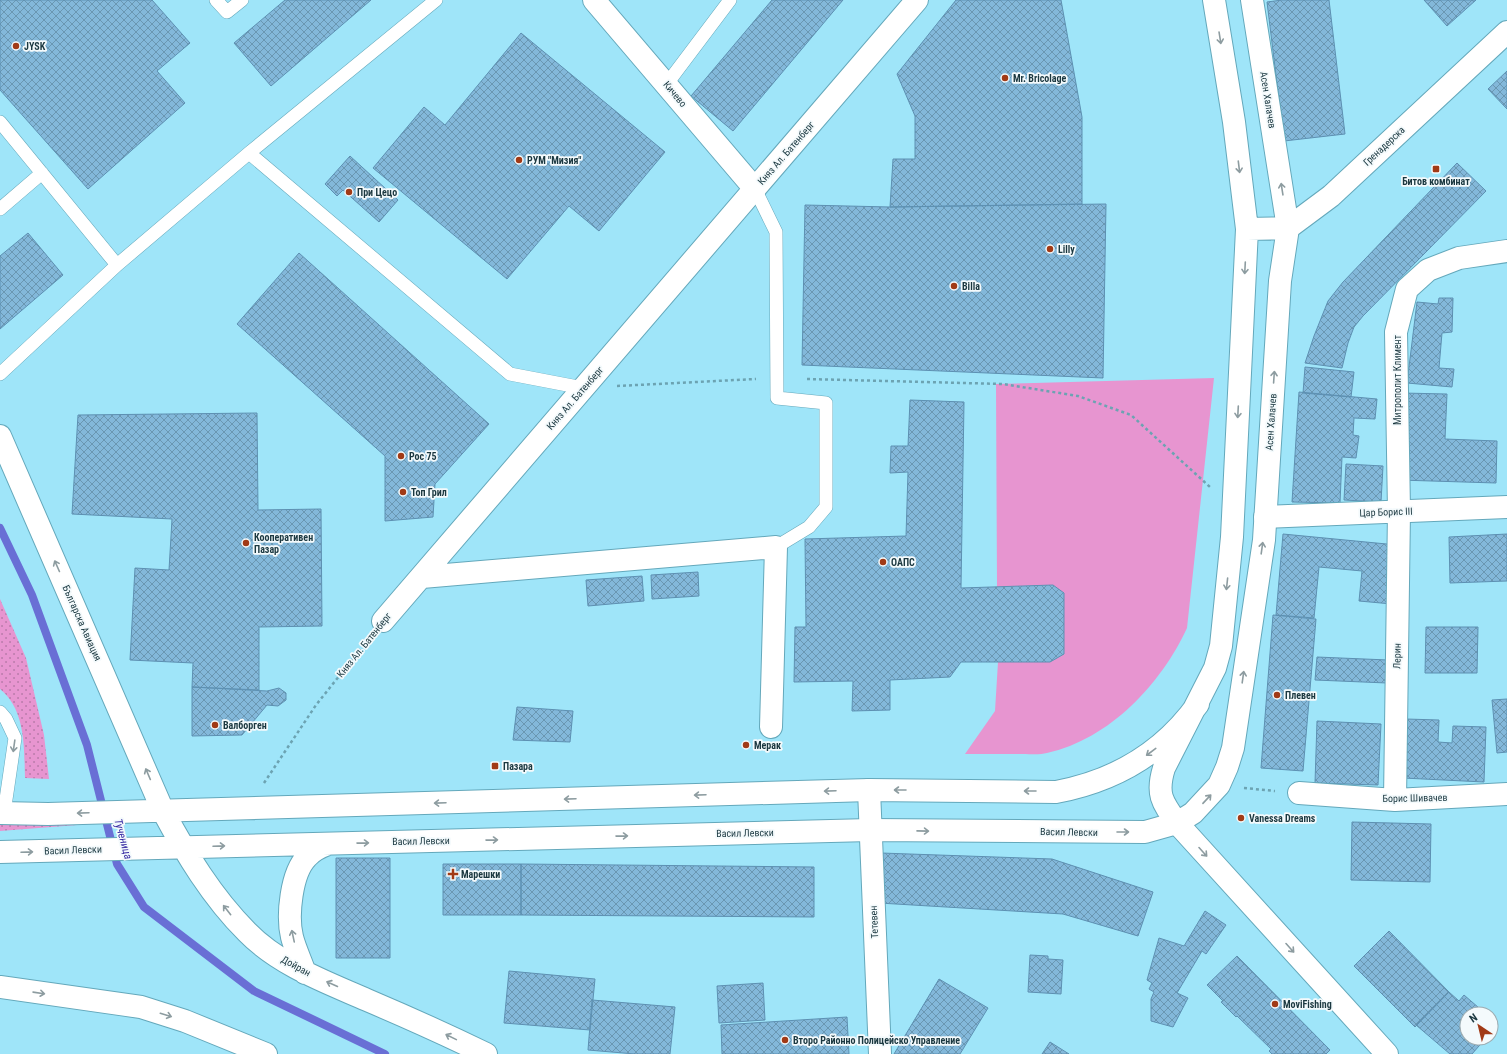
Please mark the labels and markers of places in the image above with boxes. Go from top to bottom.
marker: JYSK [11,41,21,51]
place label: JYSK [24,41,46,52]
marker: Mr. Bricolage [1000,73,1010,83]
place label: Mr. Bricolage [1013,73,1067,84]
marker: РУМ "Мизия" [514,155,524,165]
place label: РУМ "Мизия" [527,155,582,166]
marker: Битов комбинат [1431,164,1441,174]
place label: Битов комбинат [1402,176,1470,187]
marker: При Цецо [344,187,354,197]
place label: При Цецо [357,187,397,198]
marker: Lilly [1045,244,1055,254]
place label: Lilly [1058,244,1075,255]
marker: Billa [949,281,959,291]
place label: Billa [962,281,980,292]
marker: Рос 75 [396,451,406,461]
place label: Рос 75 [409,451,437,462]
marker: Топ Грил [398,487,408,497]
place label: Топ Грил [411,487,447,498]
place label: Кооперативен Пазар [254,532,313,555]
marker: Кооперативен Пазар [241,538,251,548]
marker: ОАПС [878,557,888,567]
place label: ОАПС [891,557,915,568]
marker: Плевен [1272,690,1282,700]
place label: Плевен [1285,690,1316,701]
marker: Валборген [210,720,220,730]
place label: Валборген [223,720,267,731]
marker: Мерак [741,740,751,750]
place label: Мерак [754,740,781,751]
marker: Пазара [490,761,500,771]
place label: Пазара [503,761,533,772]
marker: Vanessa Dreams [1236,813,1246,823]
place label: Vanessa Dreams [1249,813,1316,824]
marker: Марешки [448,869,458,879]
place label: Марешки [461,869,500,880]
marker: MoviFishing [1270,999,1280,1009]
place label: MoviFishing [1283,999,1332,1010]
marker: Второ Районно Полицейско Управление [780,1035,790,1045]
place label: Второ Районно Полицейско Управление [793,1035,960,1046]

